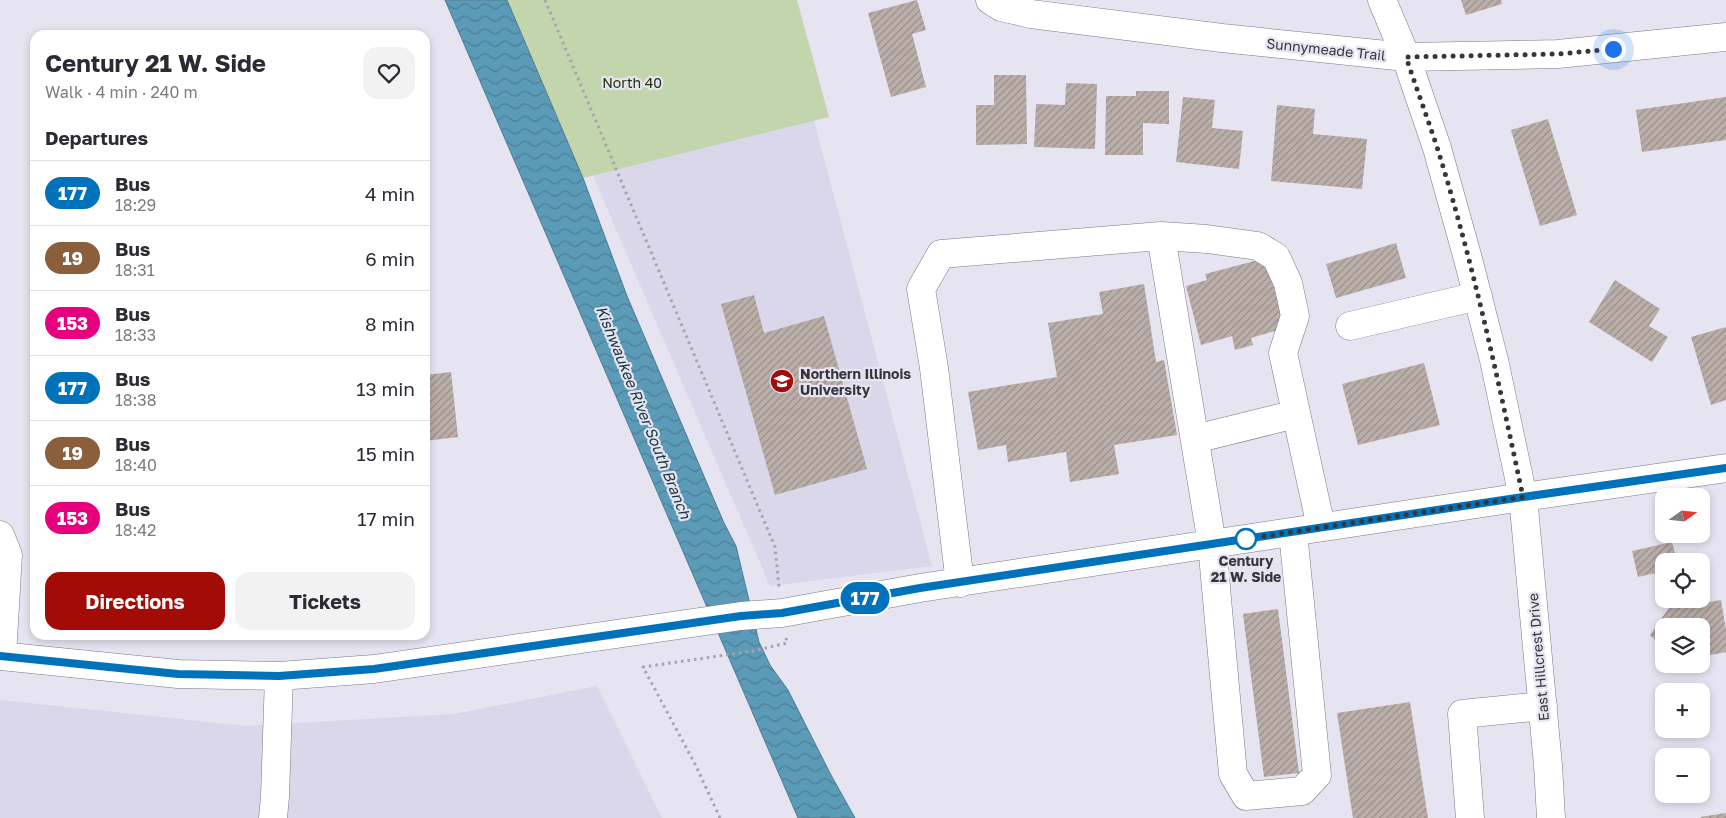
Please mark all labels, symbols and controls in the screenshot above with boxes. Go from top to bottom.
street label: Sunnymeade Trail [1266,34,1386,64]
your location [1601,37,1626,62]
button: heart [363,47,415,99]
text: Century 21 W. Side [45,48,266,77]
park label: North 40 [602,74,662,91]
text: Walk · 4 min · 240 m [45,82,198,102]
text: Departures [45,126,148,149]
text: Bus [115,172,150,195]
text: 177 [58,182,87,204]
text: 4 min [365,182,415,205]
text: 18:29 [115,195,156,215]
text: Bus [115,237,150,260]
text: 19 [62,247,83,269]
text: 6 min [365,247,415,270]
text: 18:31 [115,260,154,280]
text: Bus [115,302,150,325]
water label: Kishwaukee River South Branch [593,303,695,522]
text: 153 [57,312,88,334]
text: 8 min [365,312,415,335]
text: 18:33 [115,325,156,345]
place label: Northern Illinois University [800,365,911,398]
text: Bus [115,367,150,390]
school or university icon: Northern Illinois University [769,368,795,394]
text: 177 [58,377,87,399]
text: 13 min [356,377,415,400]
text: 18:38 [115,390,156,410]
text: Bus [115,432,150,455]
text: 19 [62,442,83,464]
text: 15 min [356,442,415,465]
text: 18:40 [115,455,157,475]
north arrow [1655,488,1710,542]
map controls [1655,488,1710,803]
text: Bus [115,497,150,520]
text: 153 [57,507,88,529]
text: 17 min [357,507,415,530]
text: 18:42 [115,520,156,540]
marker: Century 21 W. Side [1235,528,1257,550]
place label: Century 21 W. Side [1211,552,1281,585]
button: locate [1655,553,1710,608]
button: Directions [45,572,225,630]
button: Tickets [235,572,415,630]
line badge: 177 [836,582,894,614]
text: 177 [851,587,879,609]
street label: East Hillcrest Drive [1524,592,1552,722]
button: layers [1655,618,1710,673]
button: + [1655,683,1710,738]
button: − [1655,748,1710,803]

